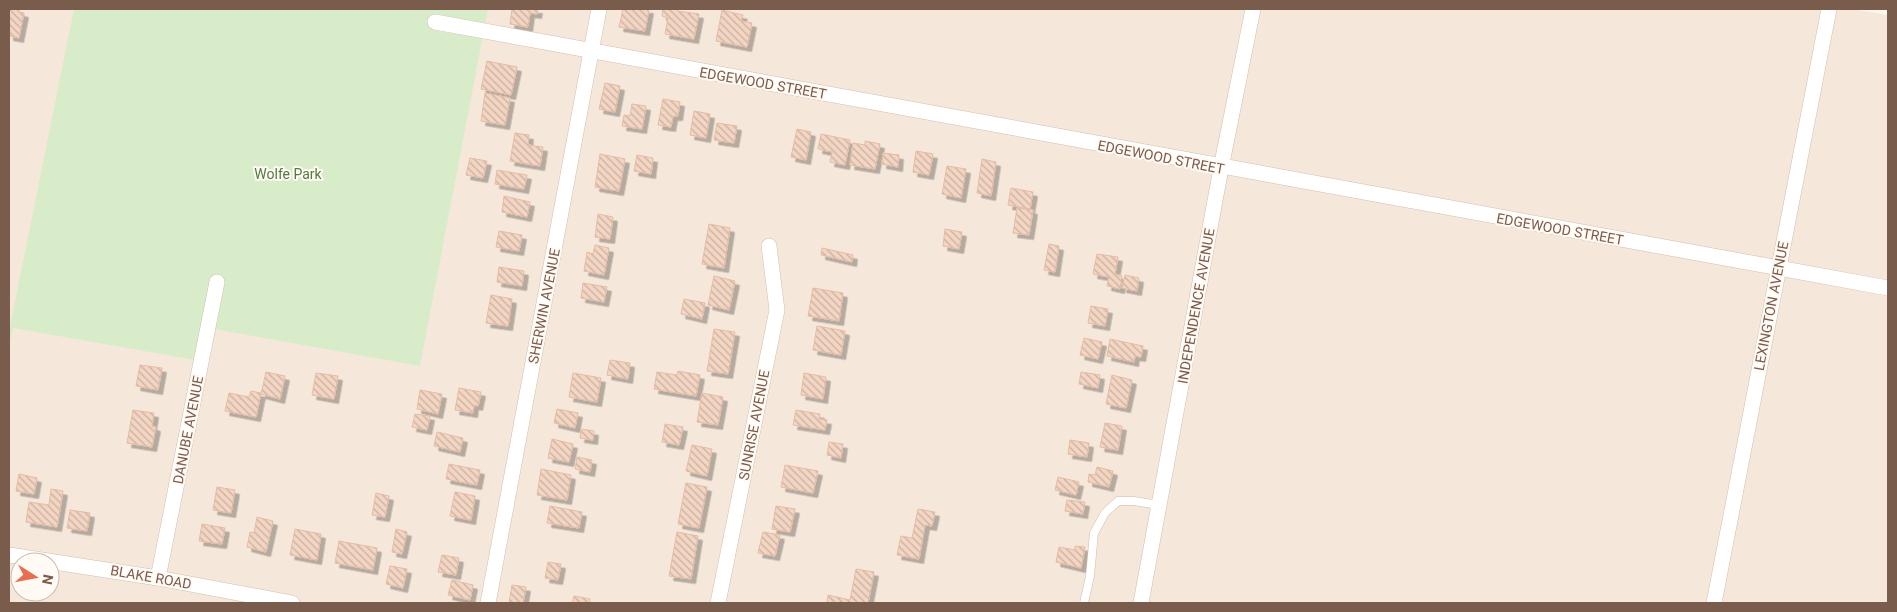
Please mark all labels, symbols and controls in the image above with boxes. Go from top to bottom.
street label: EDGEWOOD STREET [698,64,828,102]
street label: EDGEWOOD STREET [1096,137,1226,177]
park label: Wolfe Park [254,166,323,182]
street label: EDGEWOOD STREET [1495,210,1625,248]
street label: INDEPENDENCE AVENUE [1174,227,1218,385]
street label: LEXINGTON AVENUE [1751,240,1791,372]
street label: SHERWIN AVENUE [525,247,563,365]
street label: SUNRISE AVENUE [735,368,773,481]
street label: DANUBE AVENUE [170,375,206,485]
north arrow [10,552,60,602]
street label: BLAKE ROAD [109,562,193,592]
text: N [39,573,57,586]

